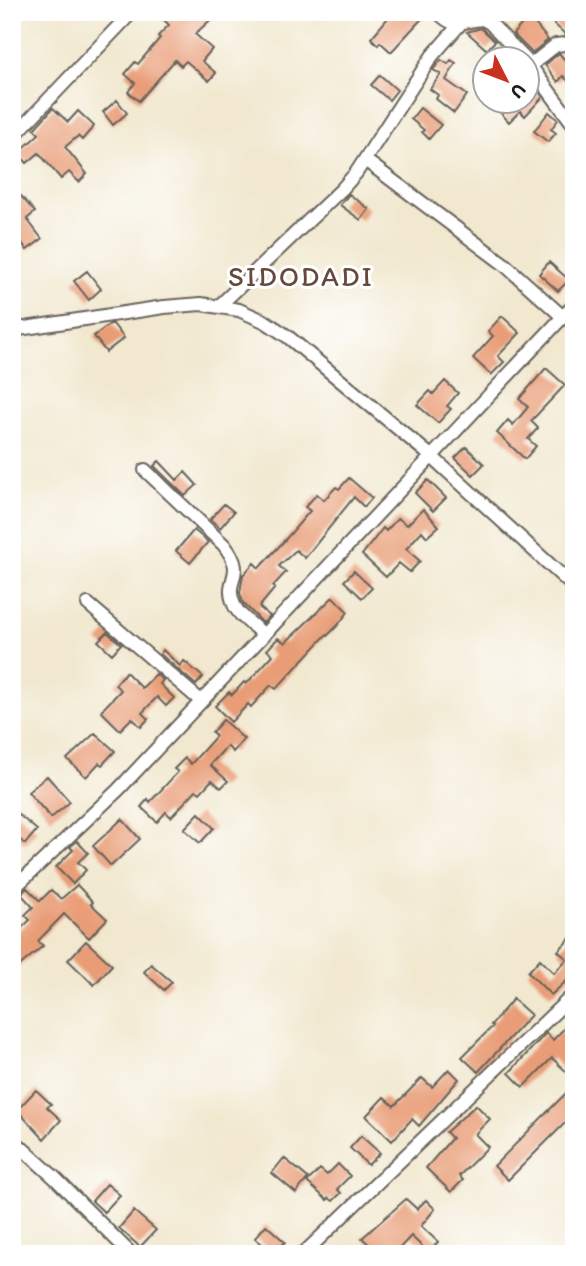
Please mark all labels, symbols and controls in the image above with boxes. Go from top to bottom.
north arrow [470,46,540,116]
text: U [505,79,531,103]
district label: SIDODADI [228,259,374,293]

